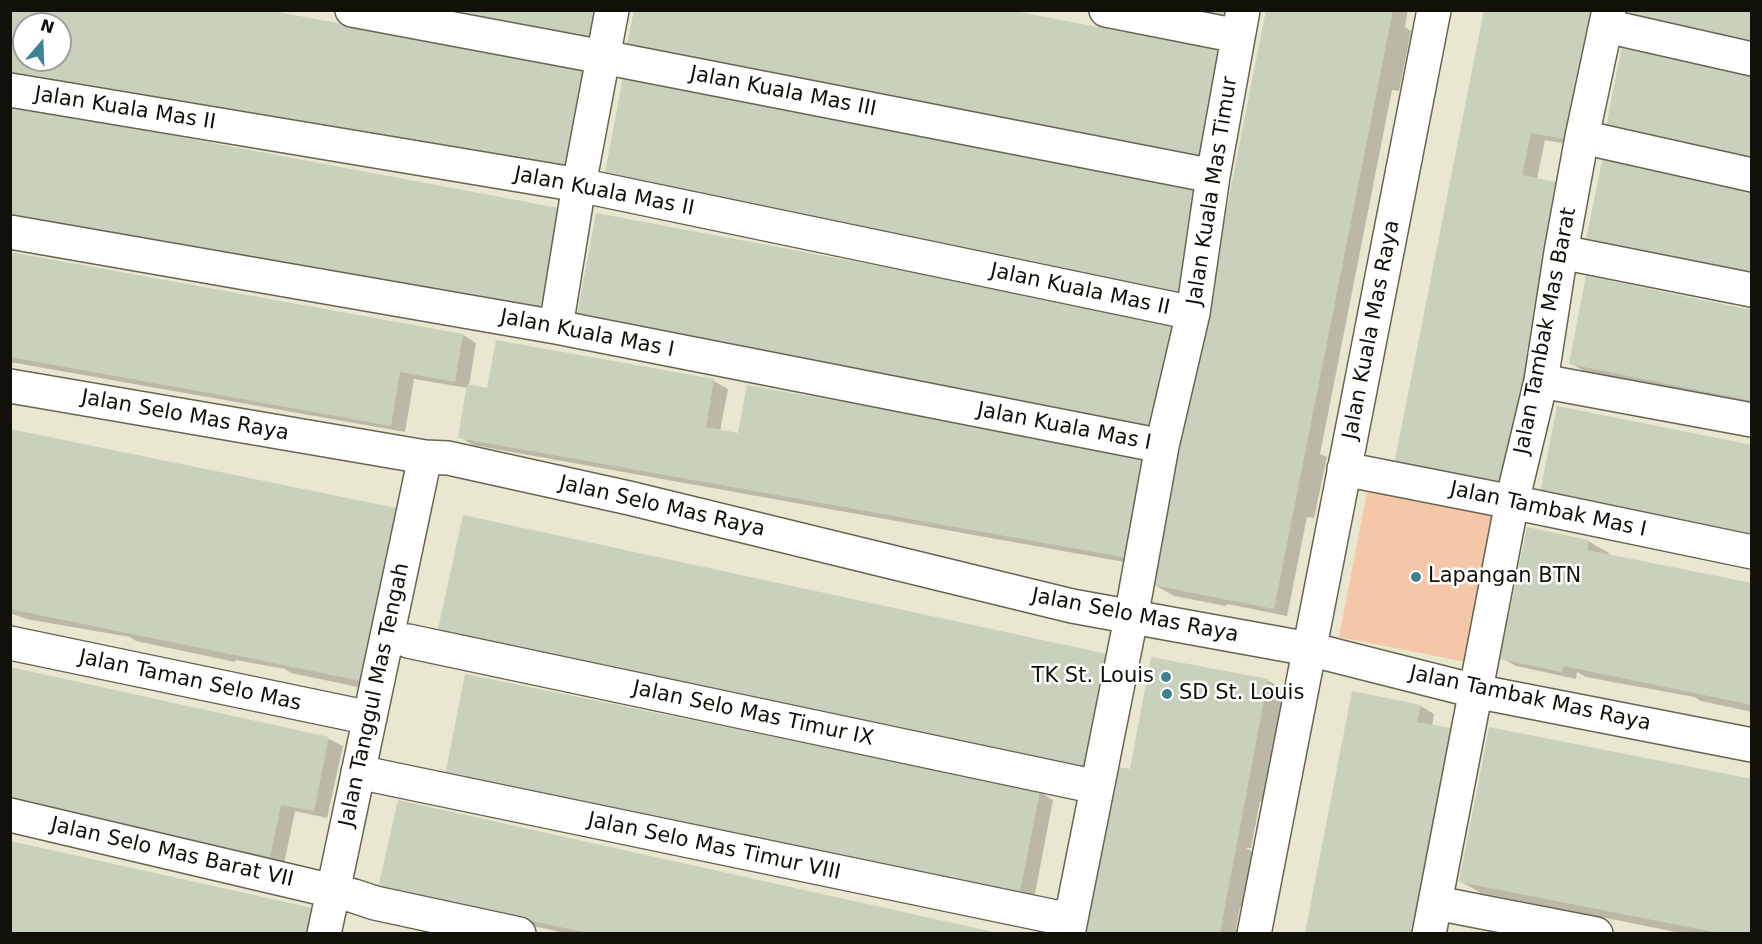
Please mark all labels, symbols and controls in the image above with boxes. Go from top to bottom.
north arrow [12,12,72,72]
text: N [38,15,57,38]
street label: Jalan Kuala Mas III [688,62,878,122]
street label: Jalan Kuala Mas Timur [1182,75,1244,307]
street label: Jalan Kuala Mas II [33,82,217,136]
street label: Jalan Kuala Mas II [512,162,696,222]
street label: Jalan Tambak Mas Barat [1510,205,1582,457]
street label: Jalan Kuala Mas Raya [1338,218,1406,442]
street label: Jalan Kuala Mas II [988,259,1172,321]
street label: Jalan Kuala Mas I [498,305,676,363]
street label: Jalan Selo Mas Raya [79,385,291,447]
street label: Jalan Kuala Mas I [975,398,1153,456]
street label: Jalan Selo Mas Raya [557,471,767,543]
street label: Jalan Tambak Mas I [1447,477,1649,543]
street label: Jalan Tanggul Mas Tengah [335,561,415,829]
place label: Lapangan BTN [1428,564,1581,590]
marker: Lapangan BTN [1409,570,1423,584]
street label: Jalan Selo Mas Raya [1029,584,1241,648]
street label: Jalan Taman Selo Mas [76,645,304,717]
street label: Jalan Tambak Mas Raya [1407,661,1653,737]
place label: TK St. Louis [1032,664,1154,690]
marker: TK St. Louis [1159,670,1173,684]
street label: Jalan Selo Mas Timur IX [630,676,876,752]
place label: SD St. Louis [1179,681,1304,707]
marker: SD St. Louis [1160,687,1174,701]
street label: Jalan Selo Mas Timur VIII [585,808,843,886]
street label: Jalan Selo Mas Barat VII [48,813,296,893]

